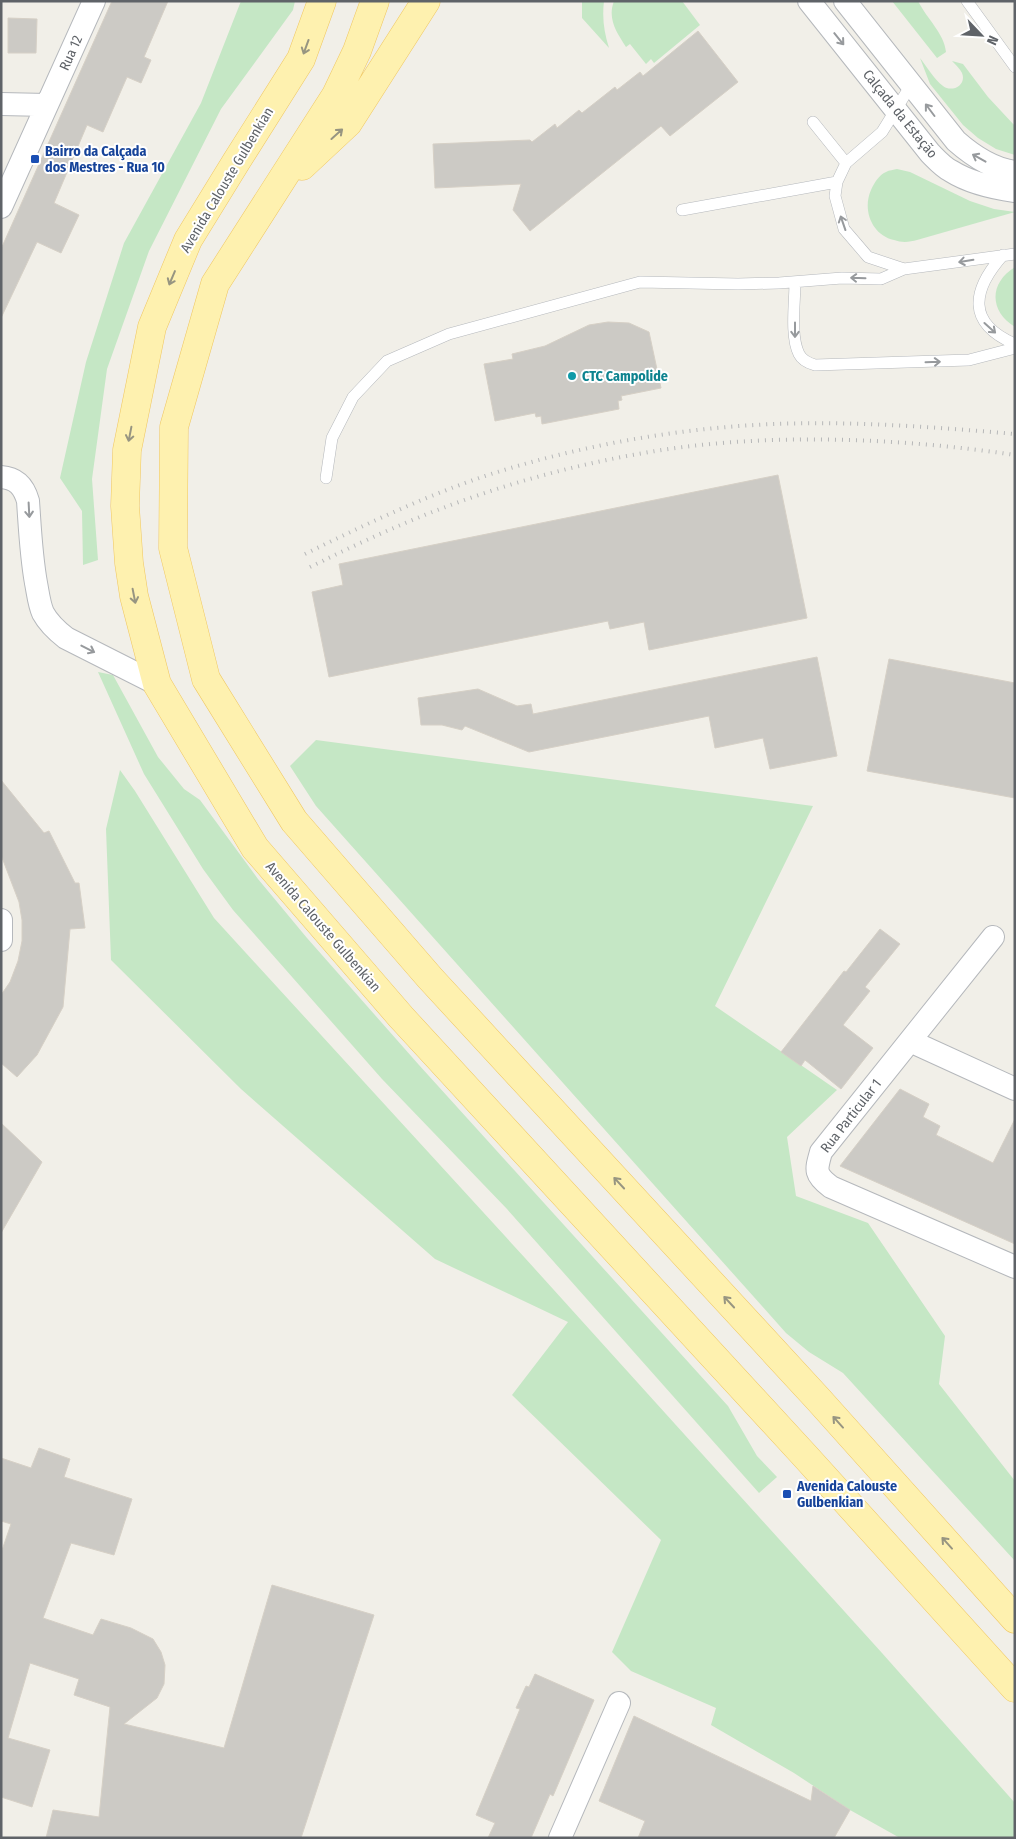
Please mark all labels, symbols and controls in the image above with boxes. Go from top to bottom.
north arrow [956,10,1006,60]
one-way arrow [834,32,845,45]
street label: Rua 12 [56,33,86,73]
text: N [983,33,1002,48]
one-way arrow [301,39,310,54]
street label: Calçada da Estação [859,66,941,162]
one-way arrow [925,103,935,117]
street label: Avenida Calouste Gulbenkian [177,104,277,256]
one-way arrow [330,128,343,140]
place label: Bairro da Calçada dos Mestres - Rua 10 [45,143,165,176]
marker: Bairro da Calçada dos Mestres - Rua 10 [29,153,41,165]
one-way arrow [973,153,987,163]
one-way arrow [837,215,847,231]
one-way arrow [959,257,975,267]
one-way arrow [167,270,176,285]
one-way arrow [850,274,866,283]
one-way arrow [790,322,800,338]
one-way arrow [983,323,996,334]
one-way arrow [924,357,940,366]
place label: CTC Campolide [582,368,668,385]
marker: CTC Campolide [566,370,578,382]
one-way arrow [125,426,134,442]
one-way arrow [24,502,33,518]
one-way arrow [130,587,140,603]
one-way arrow [80,644,95,654]
street label: Avenida Calouste Gulbenkian [262,859,384,995]
street label: Rua Particular 1 [817,1076,885,1156]
one-way arrow [613,1176,625,1189]
one-way arrow [723,1296,735,1309]
one-way arrow [833,1416,844,1429]
place label: Avenida Calouste Gulbenkian [796,1478,897,1511]
marker: Avenida Calouste Gulbenkian [781,1488,793,1500]
one-way arrow [941,1537,953,1550]

